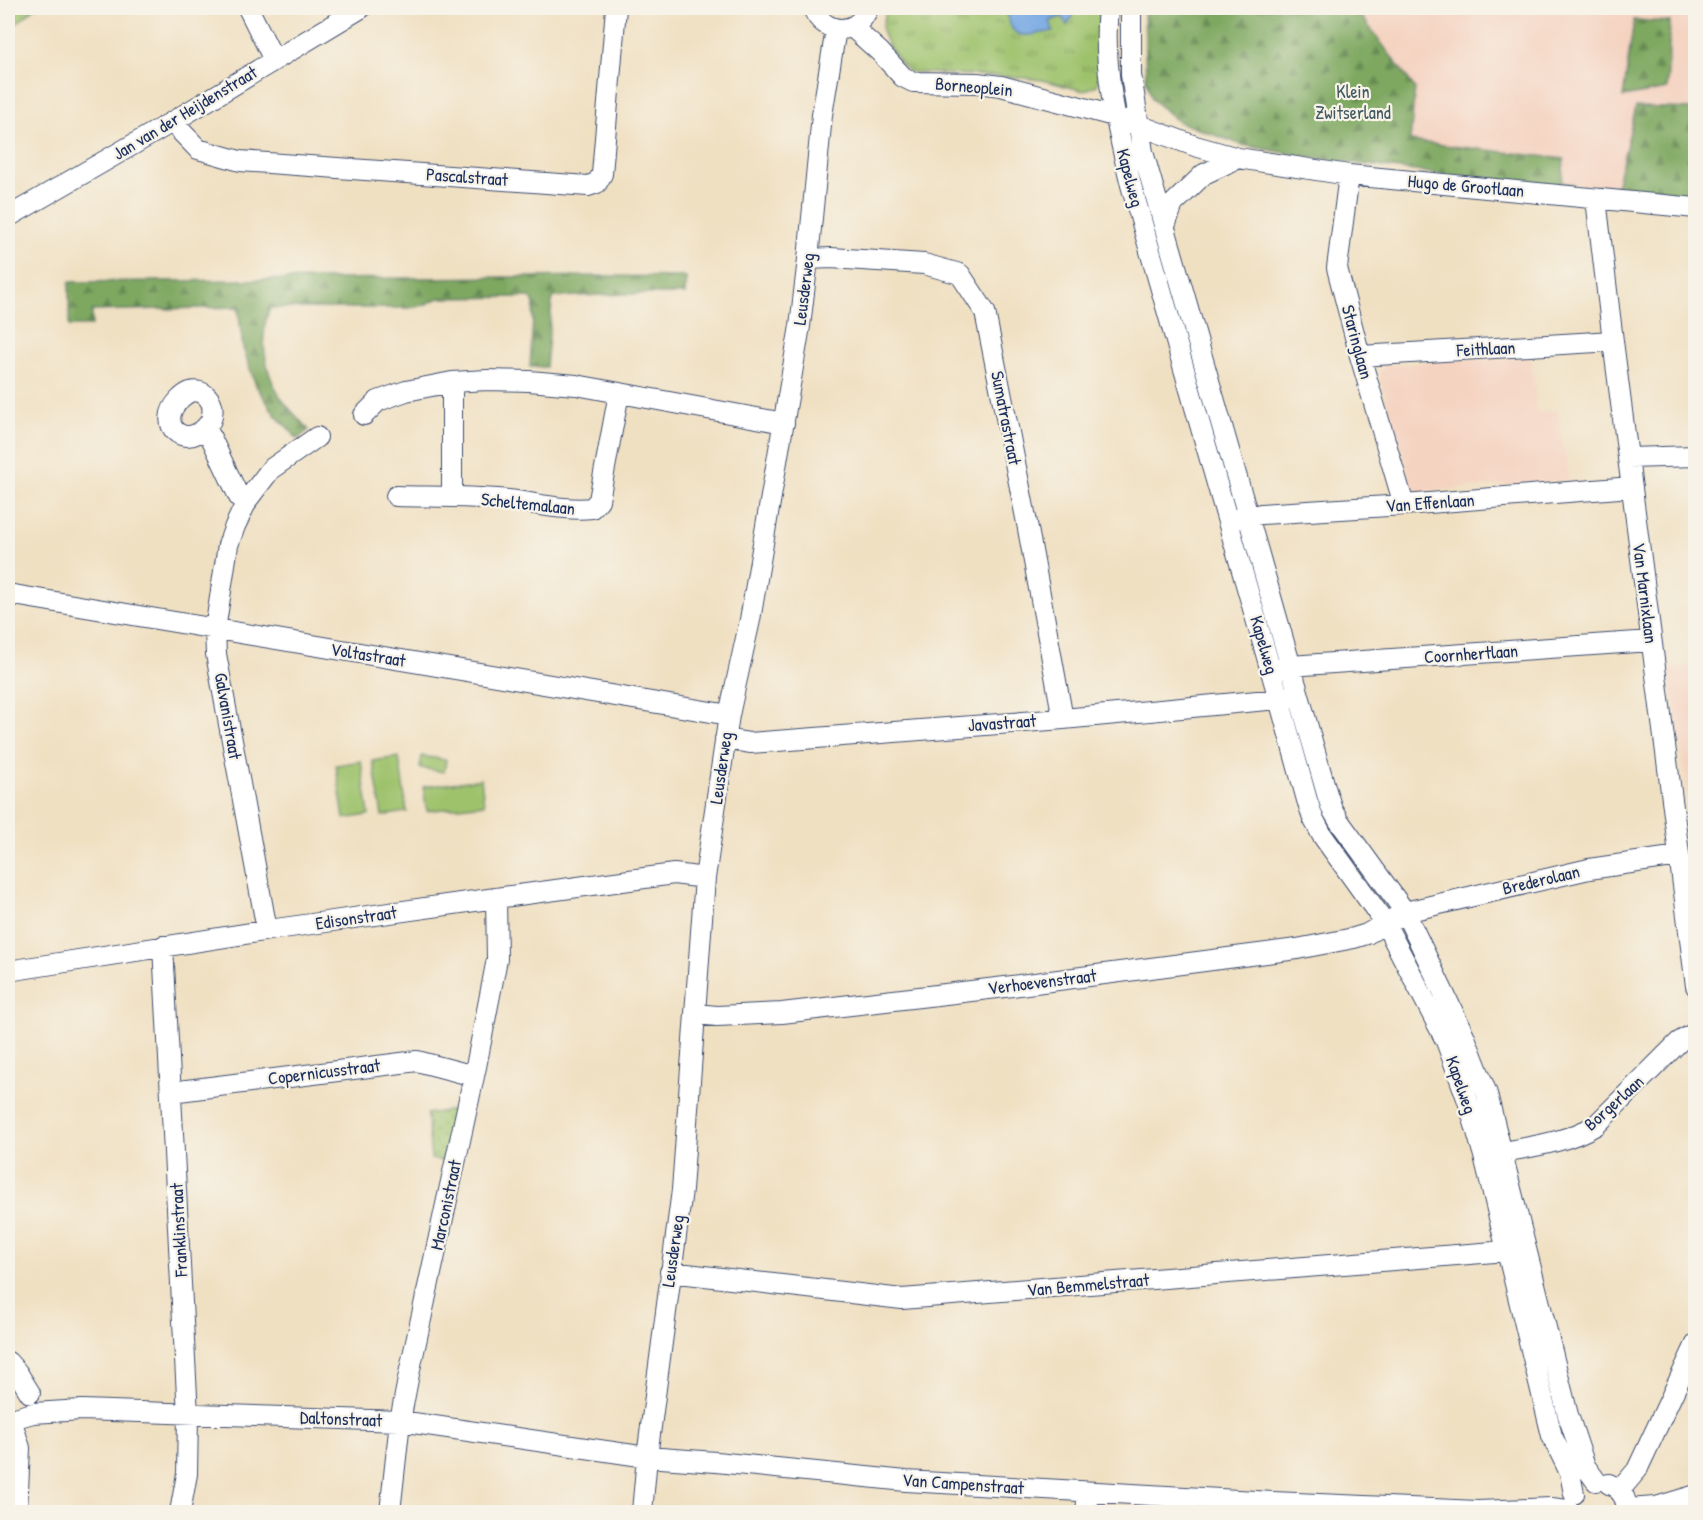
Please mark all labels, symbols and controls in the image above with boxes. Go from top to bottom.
street label: Jan van der Heijdenstraat [108,59,262,166]
street label: Borneoplein [934,71,1014,102]
park label: Klein Zwitserland [1315,79,1391,125]
street label: Kapelweg [1111,146,1150,210]
street label: Pascalstraat [425,161,510,192]
street label: Hugo de Grootlaan [1407,168,1525,203]
street label: Leusderweg [787,251,820,327]
street label: Staringlaan [1336,302,1379,382]
street label: Feithlaan [1455,334,1516,363]
street label: Sumatrastraat [985,369,1028,468]
street label: Scheltemalaan [480,486,576,521]
street label: Van Effenlaan [1385,487,1475,518]
street label: Van Marnixlaan [1627,541,1664,645]
street label: Kapelweg [1244,613,1285,677]
street label: Voltastraat [329,636,408,673]
street label: Coornhertlaan [1423,638,1519,669]
street label: Galvanistraat [209,671,249,762]
street label: Javastraat [967,708,1038,737]
street label: Leusderweg [703,730,738,806]
street label: Brederolaan [1500,858,1582,901]
street label: Edisonstraat [314,899,399,936]
street label: Verhoevenstraat [986,962,1098,1001]
street label: Copernicusstraat [267,1052,382,1091]
street label: Kapelweg [1440,1053,1483,1117]
street label: Borgerlaan [1578,1069,1649,1136]
street label: Marconistraat [424,1157,467,1252]
street label: Franklinstraat [164,1182,193,1278]
street label: Leusderweg [655,1213,690,1289]
street label: Van Bemmelstraat [1026,1267,1151,1302]
street label: Daltonstraat [299,1405,383,1432]
street label: Van Campenstraat [901,1467,1026,1500]

